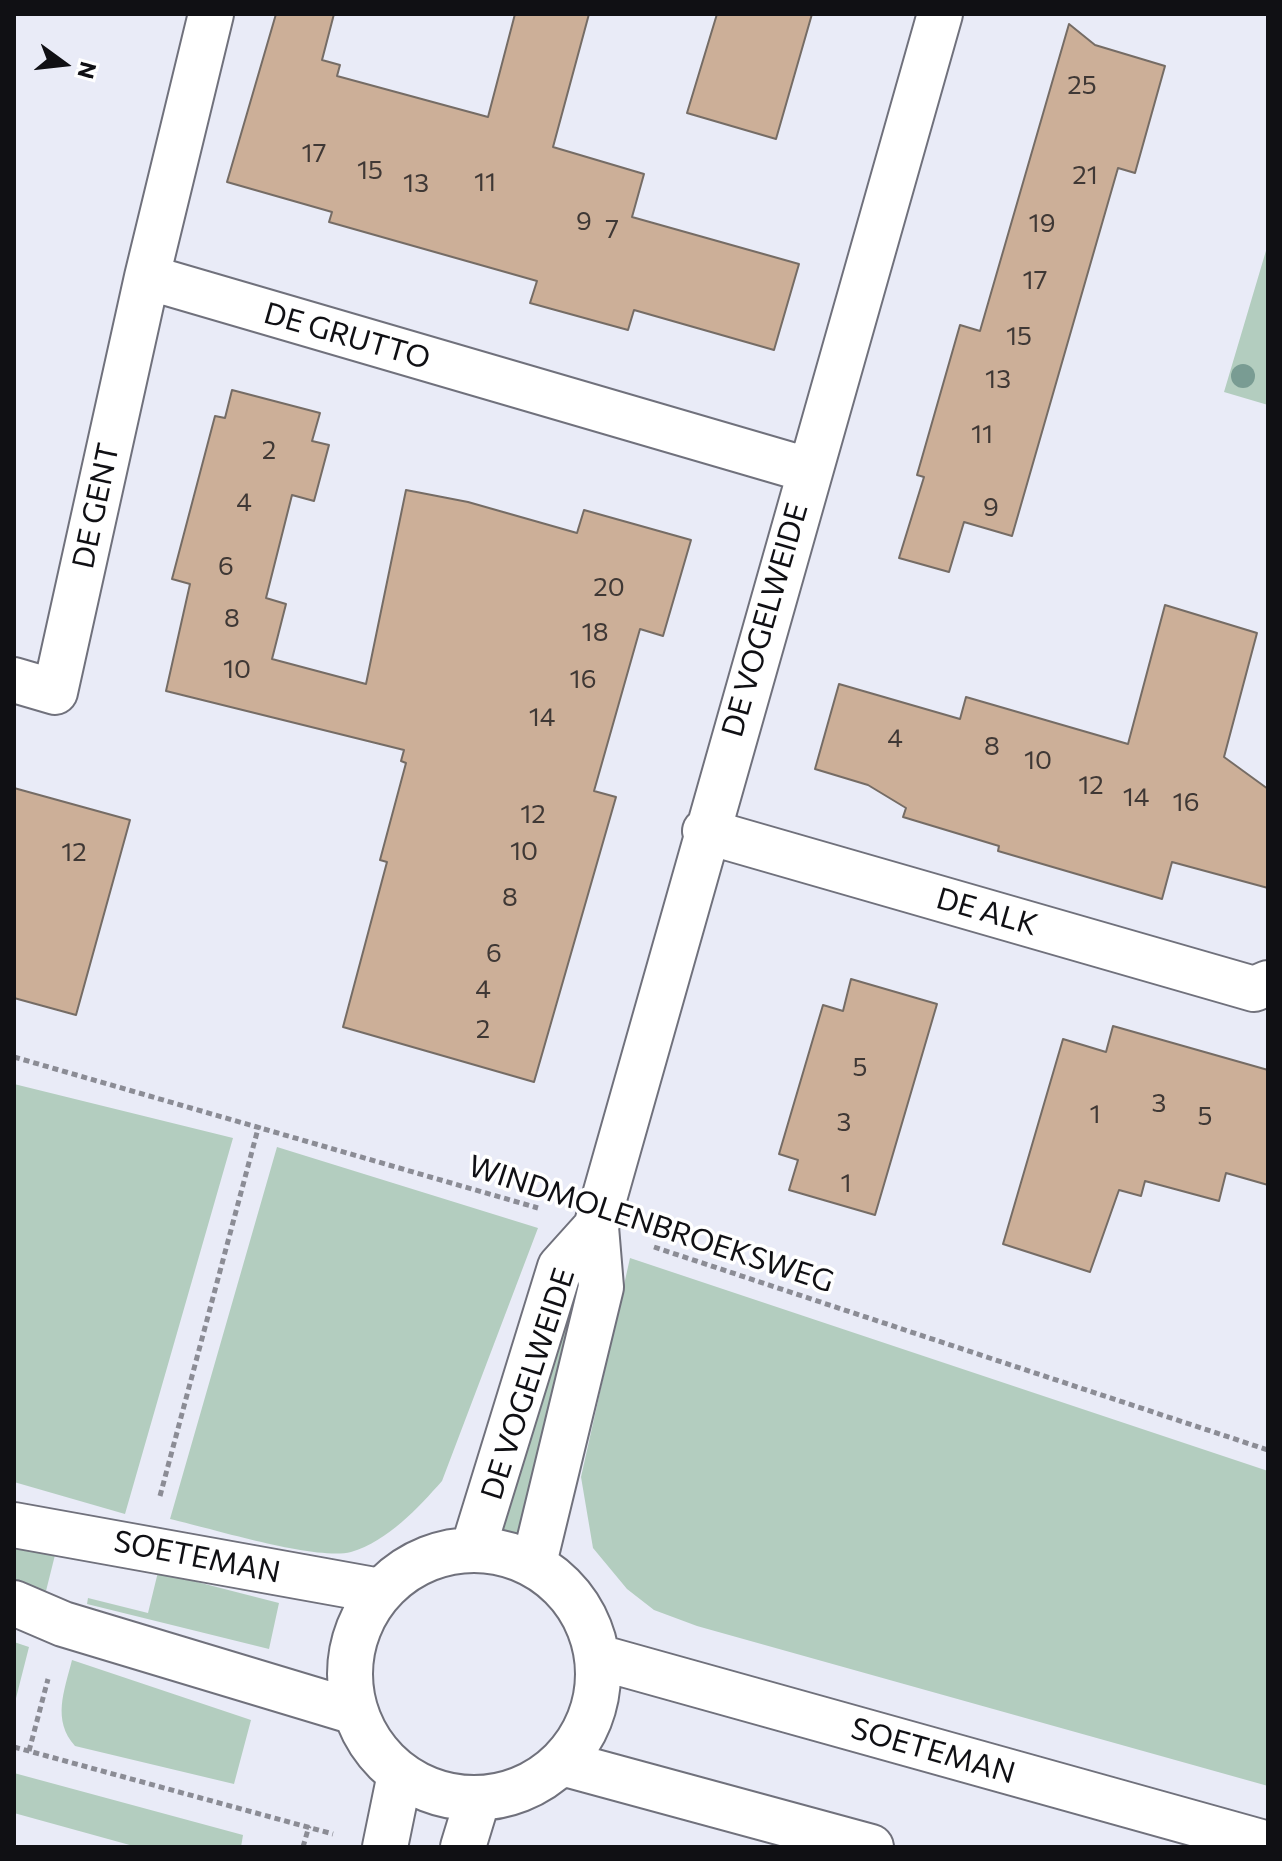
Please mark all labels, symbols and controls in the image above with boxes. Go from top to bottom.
north arrow [24,24,104,104]
text: N [72,59,103,82]
house number: 25 [1067,69,1097,101]
house number: 17 [302,137,326,169]
house number: 15 [357,154,383,186]
house number: 21 [1072,159,1098,191]
house number: 11 [474,166,496,198]
house number: 13 [403,167,429,199]
house number: 9 [576,205,592,237]
house number: 19 [1029,207,1055,239]
house number: 7 [605,213,619,245]
house number: 17 [1023,264,1047,296]
street label: DE GRUTTO [260,295,434,377]
house number: 15 [1006,320,1032,352]
house number: 13 [985,363,1011,395]
house number: 11 [971,418,993,450]
house number: 2 [262,434,276,466]
street label: DE GENT [65,440,127,572]
house number: 4 [236,486,252,518]
house number: 9 [983,491,999,523]
street label: DE VOGELWEIDE [714,499,816,741]
house number: 6 [218,550,234,582]
house number: 20 [593,571,625,603]
house number: 8 [224,602,240,634]
house number: 18 [582,616,608,648]
house number: 10 [223,653,251,685]
house number: 16 [570,663,596,695]
house number: 14 [529,701,555,733]
house number: 4 [887,722,903,754]
house number: 8 [984,730,1000,762]
house number: 10 [1024,744,1052,776]
house number: 12 [1078,769,1104,801]
house number: 14 [1123,781,1149,813]
house number: 16 [1173,786,1199,818]
house number: 12 [520,798,546,830]
house number: 10 [510,835,538,867]
house number: 12 [61,836,87,868]
street label: DE ALK [932,880,1042,944]
house number: 8 [502,881,518,913]
house number: 6 [486,937,502,969]
house number: 4 [475,973,491,1005]
house number: 2 [476,1013,490,1045]
house number: 5 [853,1051,867,1083]
house number: 3 [1152,1087,1166,1119]
house number: 1 [1089,1098,1101,1130]
house number: 5 [1198,1100,1212,1132]
house number: 3 [837,1106,851,1138]
street label: WINDMOLENBROEKSWEG [464,1148,838,1300]
house number: 1 [840,1167,852,1199]
street label: DE VOGELWEIDE [474,1264,582,1504]
street label: SOETEMAN [111,1523,283,1591]
street label: SOETEMAN [847,1710,1019,1792]

